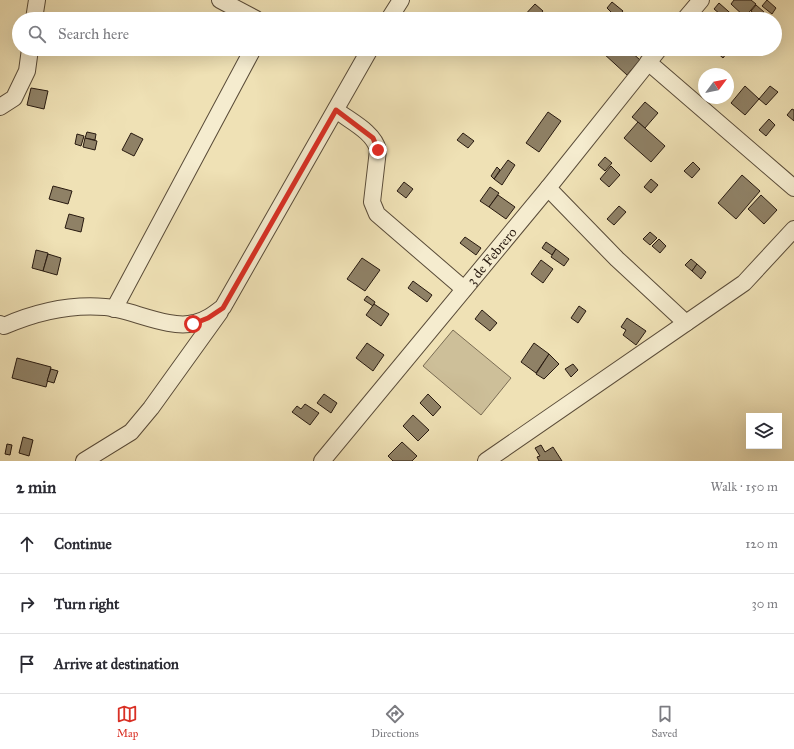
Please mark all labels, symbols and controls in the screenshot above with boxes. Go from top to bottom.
search box [12,12,782,56]
icon: search [26,23,48,45]
text: Search here [58,25,129,43]
north arrow [698,68,734,104]
route end [369,141,387,159]
street label: 3 de Febrero [463,224,521,289]
route start [184,315,202,333]
map controls [746,413,782,449]
button: layers [746,413,782,449]
text: 2 min [16,477,56,498]
text: Walk · 150 m [710,479,778,495]
icon: ahead [16,533,38,555]
text: Continue [54,535,112,553]
text: 120 m [745,536,778,552]
icon: right [16,593,38,615]
text: Turn right [54,595,119,613]
text: 30 m [752,596,778,612]
icon: arrive [16,653,38,675]
text: Arrive at destination [54,655,179,673]
tab: Map [116,703,138,740]
tab: Directions [371,703,419,740]
tab: Saved [651,703,678,740]

